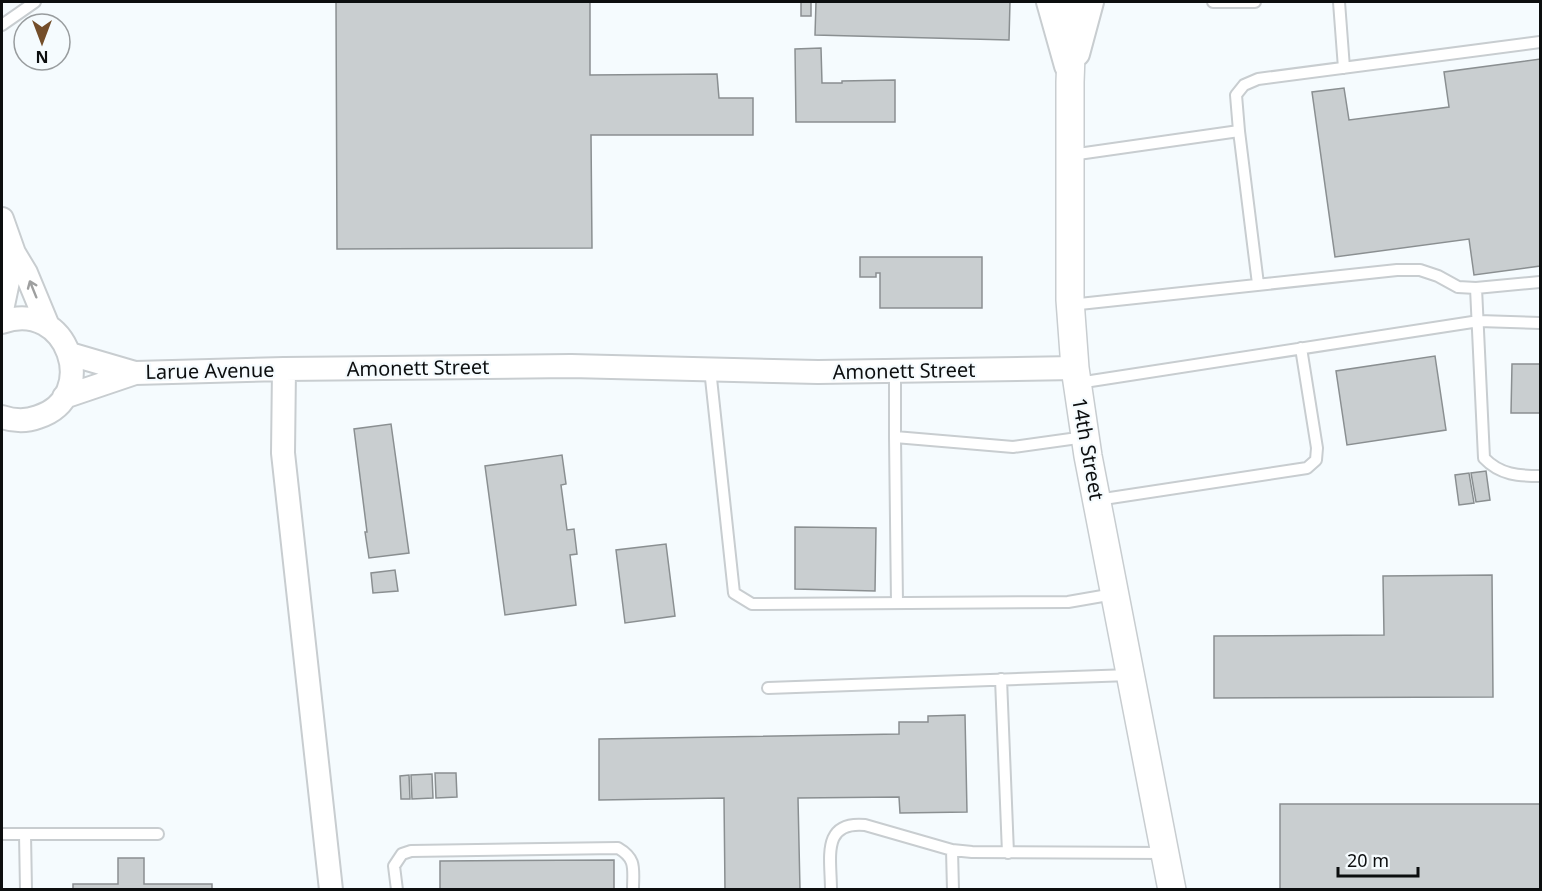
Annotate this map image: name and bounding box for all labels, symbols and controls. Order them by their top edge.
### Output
north arrow [12,12,72,72]
text: N [35,46,49,68]
one-way arrow [27,280,38,299]
street label: Amonett Street [346,353,490,382]
street label: Larue Avenue [145,356,275,385]
street label: Amonett Street [832,356,976,385]
street label: 14th Street [1066,396,1111,502]
scale bar [1338,840,1418,878]
text: 20 m [1347,848,1389,872]

